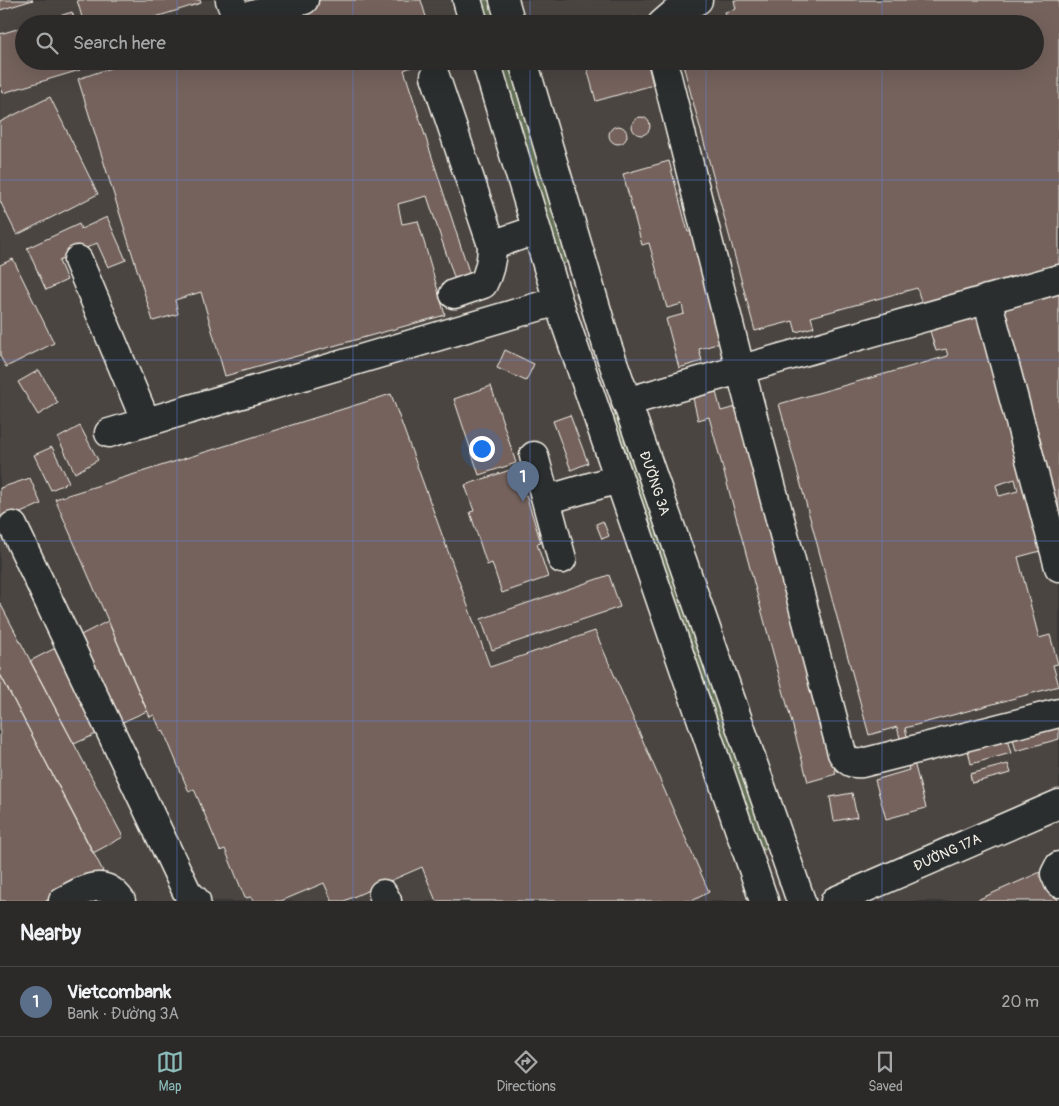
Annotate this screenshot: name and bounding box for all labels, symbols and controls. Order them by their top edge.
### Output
search box [15,15,1044,70]
icon: search [33,29,61,57]
text: Search here [73,31,166,55]
your location [469,436,495,462]
street label: ĐƯỜNG 3A [636,448,674,518]
pin: 1 [507,461,539,502]
street label: ĐƯỜNG 17A [910,829,984,875]
text: Nearby [20,920,81,947]
text: Vietcombank [67,980,171,1004]
text: 1 [33,992,39,1012]
text: 20 m [1001,992,1039,1012]
text: Bank · Đường 3A [67,1004,179,1024]
tab: Map [156,1048,184,1095]
tab: Directions [496,1048,556,1095]
tab: Saved [868,1048,903,1095]

